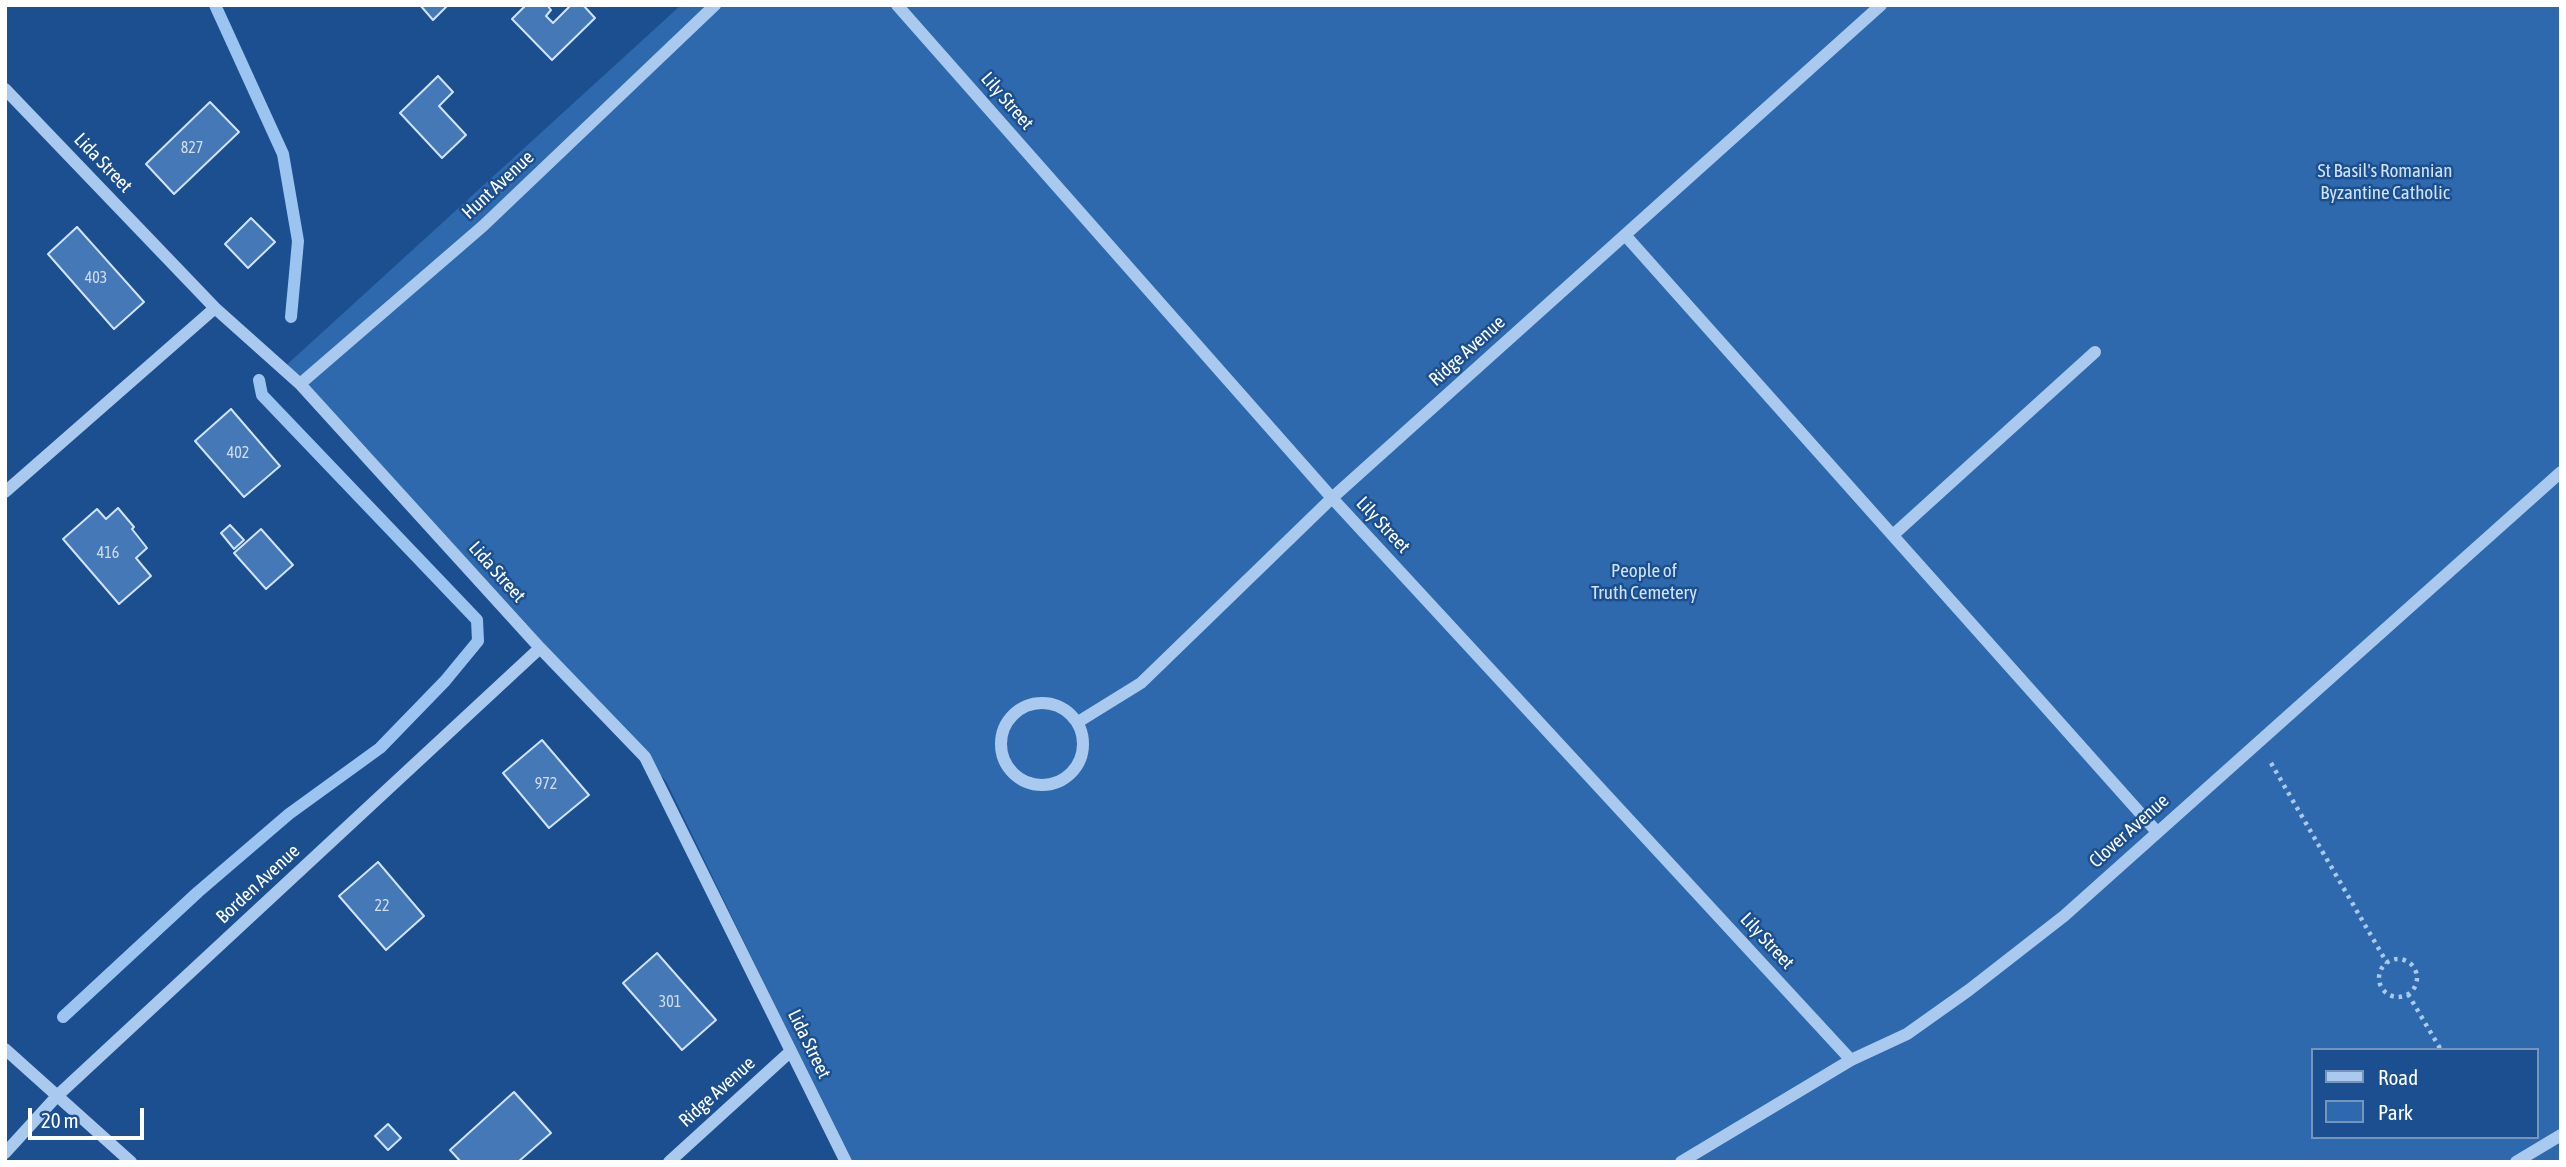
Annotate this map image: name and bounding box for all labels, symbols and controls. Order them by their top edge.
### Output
street label: Lily Street [976,68,1038,134]
street label: Lida Street [69,129,137,197]
house number: 827 [181,138,203,158]
street label: Hunt Avenue [457,146,539,224]
park label: St Basil's Romanian Byzantine Catholic [2317,160,2453,204]
house number: 403 [85,268,107,288]
street label: Ridge Avenue [1424,311,1510,391]
house number: 402 [227,443,249,463]
street label: Lily Street [1351,492,1415,558]
street label: Lida Street [464,537,530,607]
house number: 416 [97,543,119,563]
park label: People of Truth Cemetery [1591,560,1697,604]
house number: 972 [535,774,557,794]
street label: Clover Avenue [2085,789,2173,873]
street label: Borden Avenue [212,840,304,928]
house number: 22 [374,896,390,916]
street label: Lily Street [1735,908,1799,974]
house number: 301 [659,992,681,1012]
street label: Lida Street [783,1006,835,1082]
legend [2310,1048,2538,1139]
street label: Ridge Avenue [674,1052,760,1132]
text: Road [2378,1065,2418,1089]
scale bar [32,1094,147,1138]
text: Park [2378,1100,2413,1124]
text: 20 m [41,1108,79,1132]

